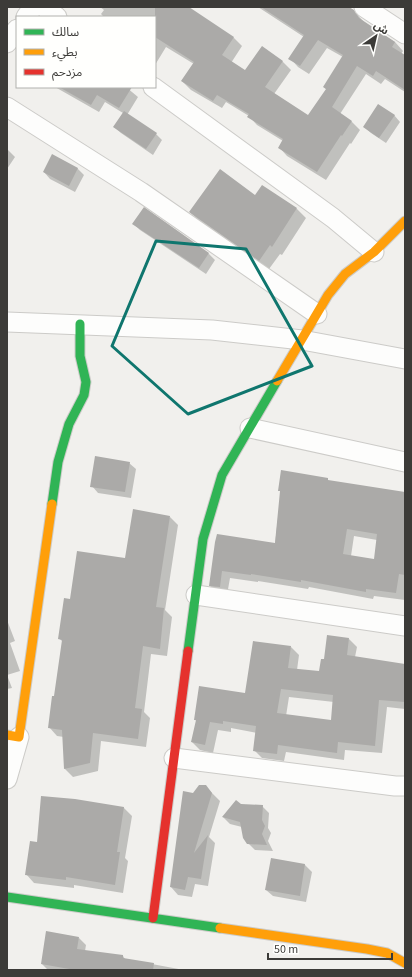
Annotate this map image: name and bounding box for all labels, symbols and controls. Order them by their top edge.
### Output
legend [16,16,156,88]
north arrow [356,16,396,56]
text: ش [371,18,392,39]
text: سالك [52,24,79,41]
text: بطيء [52,44,78,62]
text: مزدحم [52,64,82,81]
scale bar [268,935,392,961]
text: 50 m [274,941,298,958]

